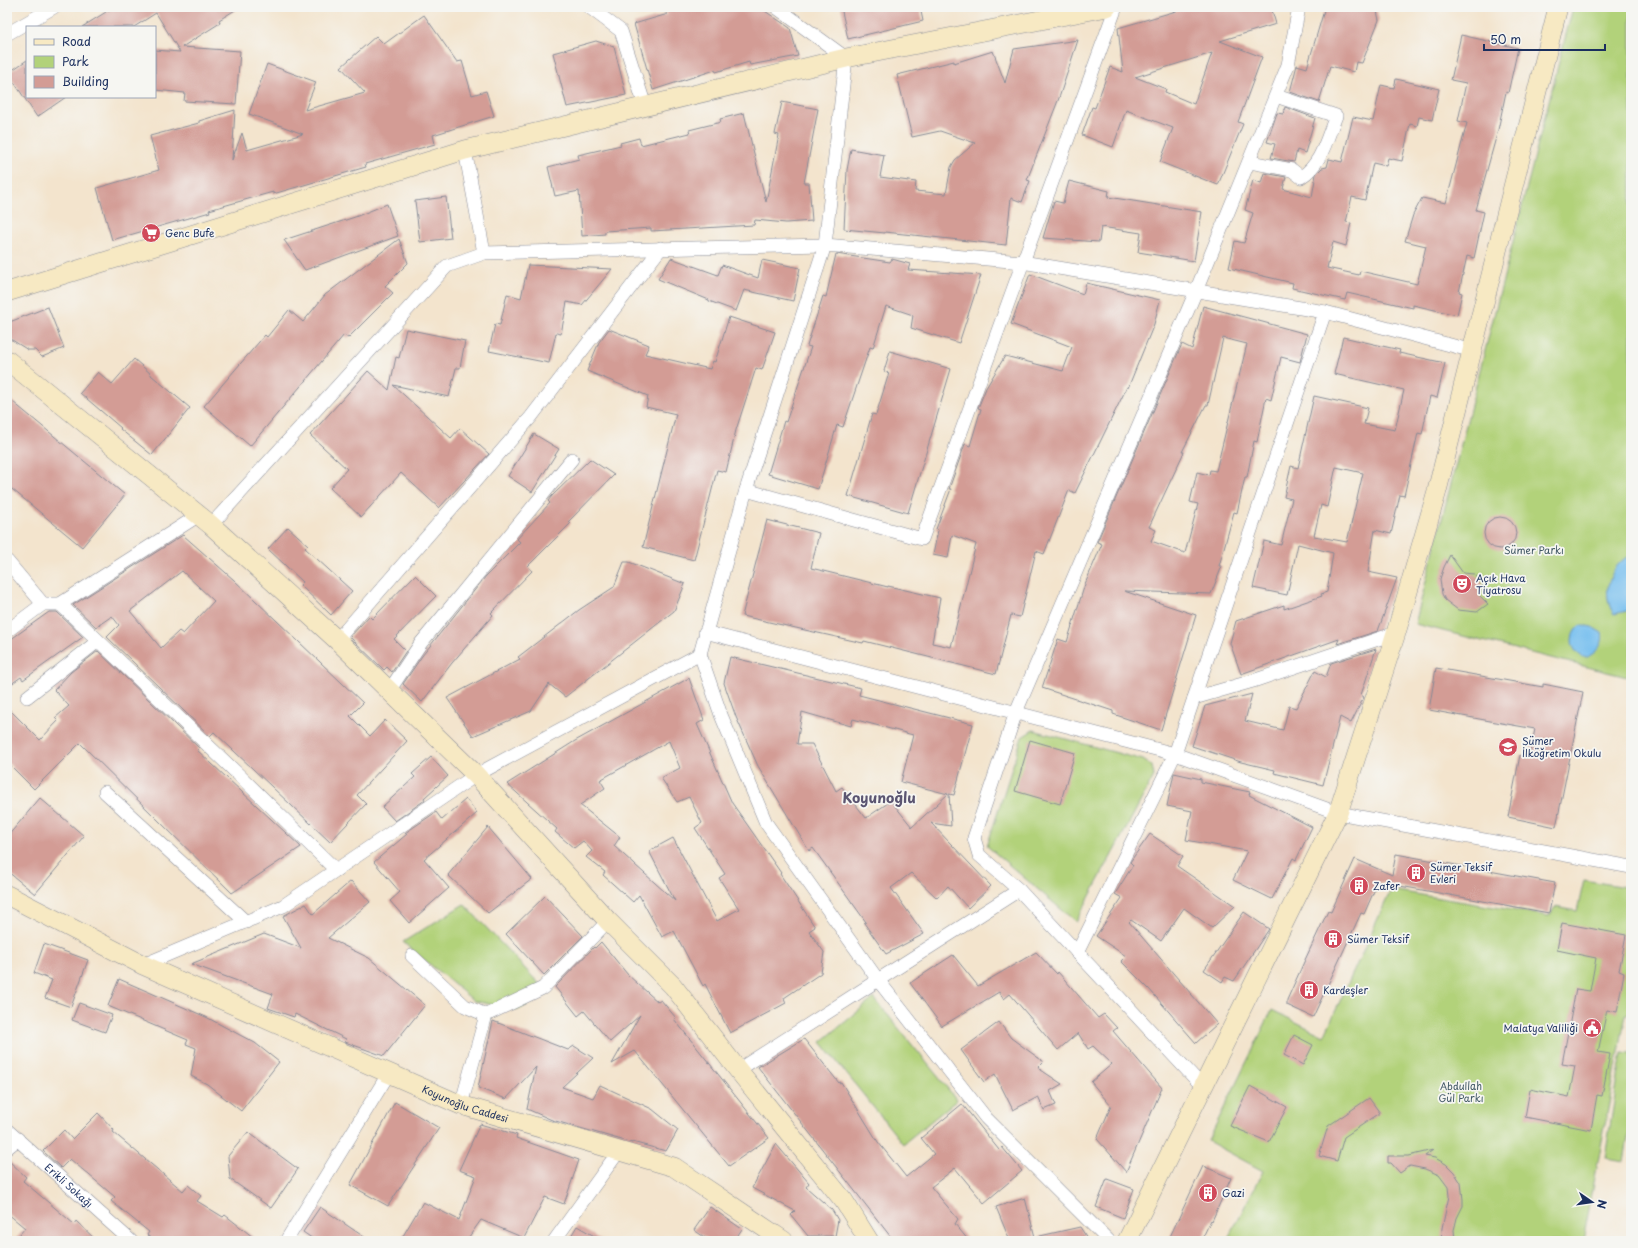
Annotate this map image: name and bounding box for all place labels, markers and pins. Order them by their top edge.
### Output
supermarket icon: Genc Bufe [140,222,162,244]
place label: Genc Bufe [165,225,215,240]
place label: Açık Hava Tiyatrosu [1476,570,1526,597]
theatre icon: Açık Hava Tiyatrosu [1451,573,1473,595]
place label: Sümer İlköğretim Okulu [1522,733,1601,760]
school or university icon: Sümer İlköğretim Okulu [1497,736,1519,758]
place label: Sümer Teksif Evleri [1430,859,1493,886]
building icon: Sümer Teksif Evleri [1405,862,1427,884]
building icon: Zafer [1348,875,1370,897]
place label: Zafer [1373,878,1400,893]
building icon: Sümer Teksif [1322,928,1344,950]
place label: Sümer Teksif [1347,931,1410,946]
building icon: Kardeşler [1298,979,1320,1001]
place label: Kardeşler [1323,982,1369,997]
public building icon: Malatya Valiliği [1581,1017,1603,1039]
place label: Malatya Valiliği [1504,1020,1578,1036]
building icon: Gazi [1197,1182,1219,1204]
place label: Gazi [1222,1185,1245,1200]

